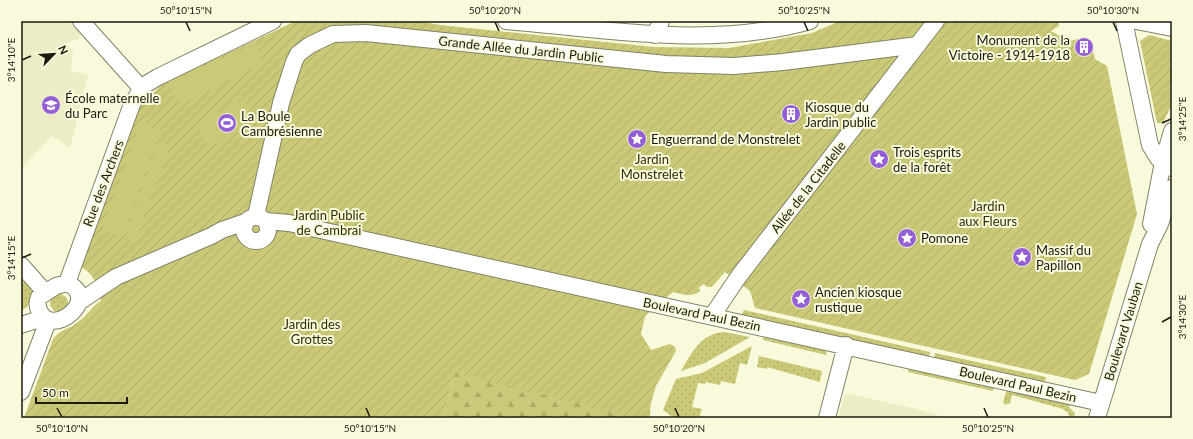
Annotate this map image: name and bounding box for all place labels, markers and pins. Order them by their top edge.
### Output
place label: Monument de la Victoire - 1914-1918 [949,32,1070,63]
building icon: Monument de la Victoire - 1914-1918 [1073,36,1095,58]
place label: École maternelle du Parc [65,90,159,121]
school or university icon: École maternelle du Parc [40,94,62,116]
place label: Kiosque du Jardin public [805,99,876,130]
building icon: Kiosque du Jardin public [780,103,802,125]
place label: La Boule Cambrésienne [241,108,323,139]
sports icon: La Boule Cambrésienne [216,112,238,134]
place icon: Enguerrand de Monstrelet [626,128,648,150]
place label: Enguerrand de Monstrelet [651,131,801,147]
place label: Trois esprits de la forêt [893,144,961,175]
place icon: Trois esprits de la forêt [868,148,890,170]
place icon: Pomone [896,227,918,249]
place label: Pomone [921,230,968,246]
place label: Massif du Papillon [1036,242,1091,273]
place icon: Massif du Papillon [1011,246,1033,268]
place label: Ancien kiosque rustique [815,284,902,315]
place icon: Ancien kiosque rustique [790,288,812,310]

